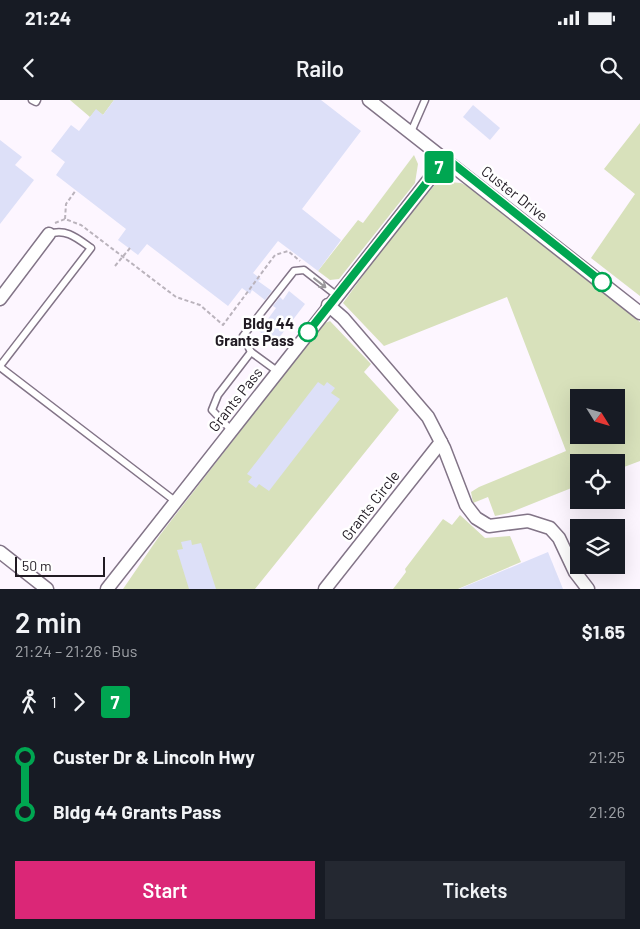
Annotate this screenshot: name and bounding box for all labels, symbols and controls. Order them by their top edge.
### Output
text: 21:24 [25,6,71,29]
icon: back [15,54,43,82]
icon: search [597,54,625,82]
text: Railo [296,55,344,81]
line badge: 7 [423,151,455,183]
text: 7 [435,156,443,178]
street label: Custer Drive [478,161,552,225]
unlabelled marker [592,272,612,292]
one-way arrow [313,277,326,288]
place label: Bldg 44 Grants Pass [215,314,294,349]
marker: Bldg 44 Grants Pass [298,322,318,342]
street label: Grants Pass [204,363,266,435]
north arrow [570,389,625,444]
map controls [570,389,625,574]
button: locate [570,454,625,509]
street label: Grants Circle [337,467,403,543]
button: layers [570,519,625,574]
scale bar [15,554,105,577]
text: 50 m [22,557,51,574]
text: 2 min [15,605,82,639]
text: $1.65 [582,620,625,643]
text: 21:24 – 21:26 · Bus [15,641,137,660]
icon: walk [15,688,43,716]
icon: forward [65,688,93,716]
text: 7 [111,691,120,713]
text: 1 [51,692,57,711]
text: Custer Dr & Lincoln Hwy [53,745,255,768]
text: 21:25 [589,747,625,766]
text: Bldg 44 Grants Pass [53,800,221,823]
text: 21:26 [589,802,625,821]
button: Start [15,861,315,919]
button: Tickets [325,861,625,919]

